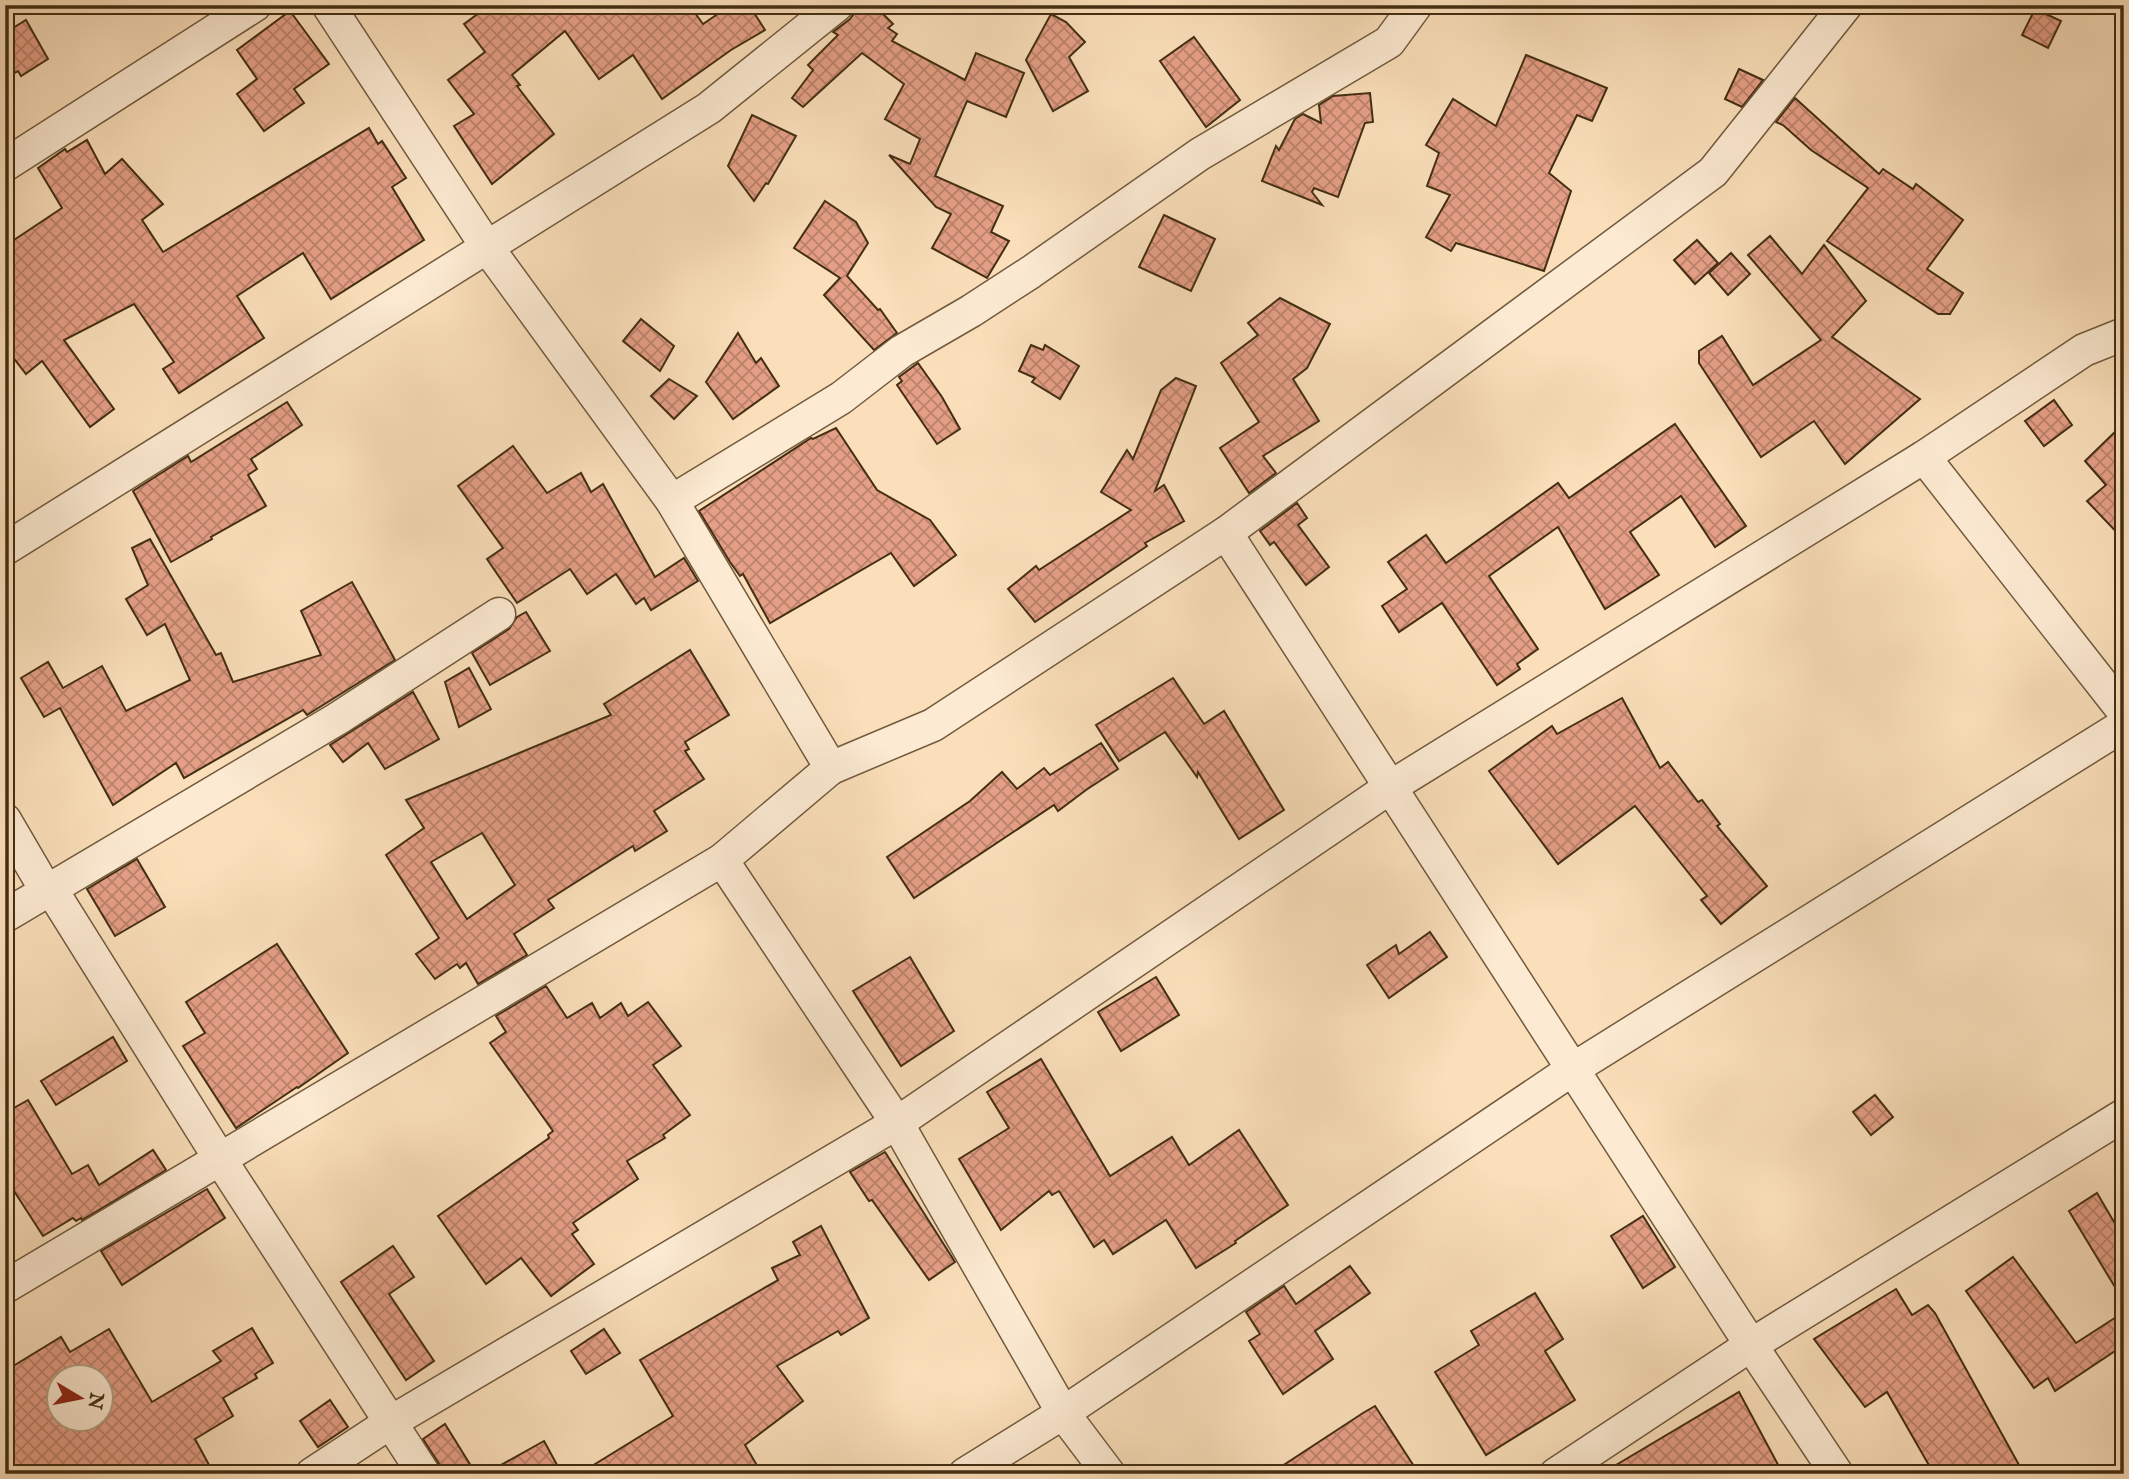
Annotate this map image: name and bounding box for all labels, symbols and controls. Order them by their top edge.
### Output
north arrow [46,1364,116,1434]
text: N [81,1389,108,1411]

